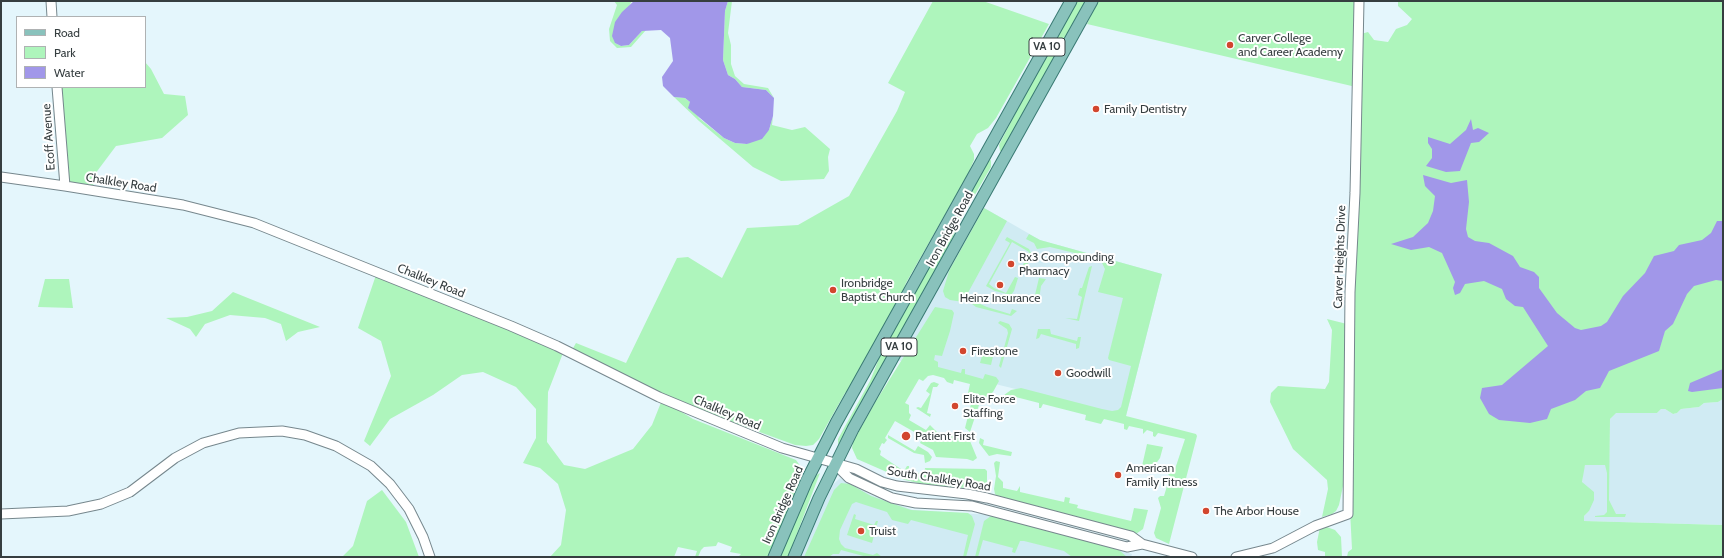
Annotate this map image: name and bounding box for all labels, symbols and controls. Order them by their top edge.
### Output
legend [16,16,146,88]
text: Road [54,25,80,40]
place label: Carver College and Career Academy [1238,31,1343,59]
road number: VA 10 [1029,38,1065,56]
marker: Carver College and Career Academy [1225,40,1235,50]
text: Park [54,45,76,60]
text: Water [54,65,84,80]
place label: Family Dentistry [1104,102,1187,116]
street label: Ecoff Avenue [39,103,59,171]
marker: Family Dentistry [1091,104,1101,114]
street label: Chalkley Road [85,170,157,196]
street label: Iron Bridge Road [923,189,977,269]
street label: Carver Heights Drive [1331,205,1349,309]
place label: Rx3 Compounding Pharmacy [1019,250,1114,278]
marker: Rx3 Compounding Pharmacy [1006,259,1016,269]
street label: Chalkley Road [395,261,467,301]
place label: Ironbridge Baptist Church [841,276,915,304]
marker: Heinz Insurance [995,280,1005,290]
marker: Ironbridge Baptist Church [828,285,838,295]
place label: Heinz Insurance [960,291,1040,305]
road number: VA 10 [881,338,917,356]
place label: Firestone [971,344,1018,358]
marker: Firestone [958,346,968,356]
place label: Goodwill [1066,366,1111,380]
marker: Goodwill [1053,368,1063,378]
street label: Chalkley Road [691,392,763,434]
place label: Elite Force Staffing [963,392,1015,420]
marker: Elite Force Staffing [950,401,960,411]
place label: Patient First [915,429,975,443]
marker: Patient First [900,430,912,442]
place label: American Family Fitness [1126,461,1197,489]
street label: Iron Bridge Road [759,464,807,546]
street label: South Chalkley Road [886,464,992,494]
marker: American Family Fitness [1113,470,1123,480]
place label: The Arbor House [1214,504,1299,518]
marker: The Arbor House [1201,506,1211,516]
place label: Truist [869,524,896,538]
marker: Truist [856,526,866,536]

